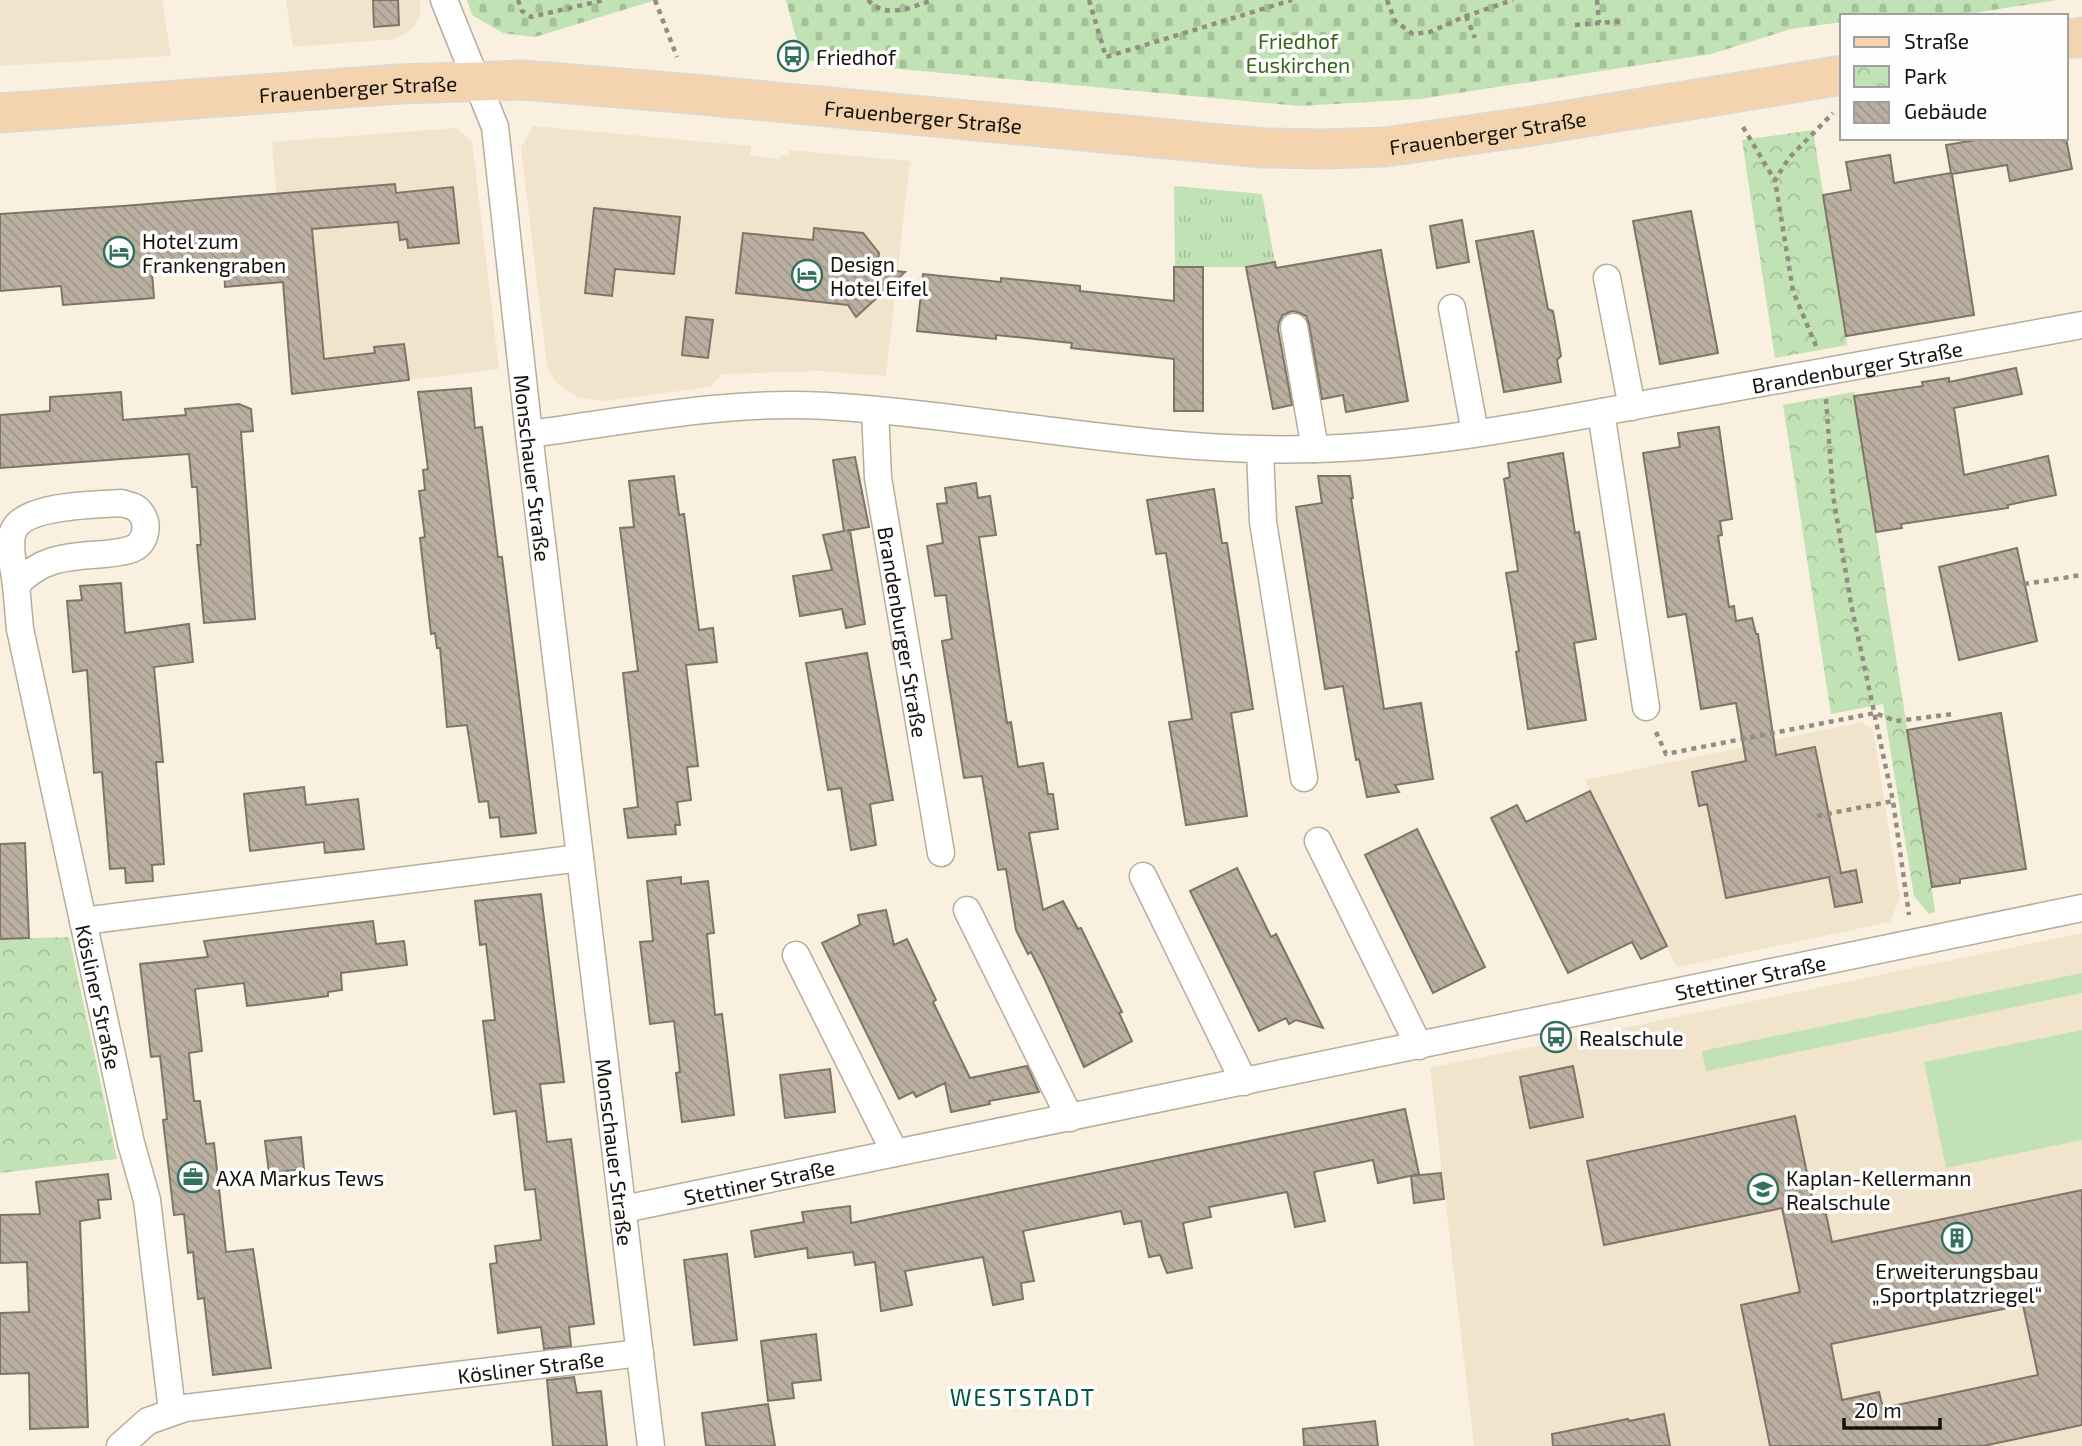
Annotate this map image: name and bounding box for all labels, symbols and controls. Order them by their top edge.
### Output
legend [1840,14,2068,140]
park label: Friedhof Euskirchen [1246,28,1350,77]
text: Straße [1904,28,1969,53]
bus stop icon: Friedhof [776,39,810,73]
place label: Friedhof [816,44,897,69]
text: Park [1904,63,1947,88]
street label: Frauenberger Straße [258,70,458,107]
street label: Frauenberger Straße [823,94,1023,138]
text: Gebäude [1904,98,1987,123]
street label: Frauenberger Straße [1388,105,1588,159]
place label: Hotel zum Frankengraben [142,228,286,277]
hotel icon: Hotel zum Frankengraben [102,235,136,269]
place label: Design Hotel Eifel [830,251,929,300]
hotel icon: Design Hotel Eifel [790,258,824,292]
street label: Brandenburger Straße [1750,335,1964,397]
street label: Monschauer Straße [510,373,557,563]
street label: Brandenburger Straße [874,524,934,739]
street label: Kösliner Straße [72,922,127,1071]
street label: Stettiner Straße [1673,949,1828,1004]
bus stop icon: Realschule [1539,1020,1573,1054]
place label: Realschule [1579,1025,1684,1050]
street label: Monschauer Straße [592,1057,639,1247]
street label: Stettiner Straße [681,1153,837,1209]
office icon: AXA Markus Tews [176,1160,210,1194]
place label: AXA Markus Tews [216,1165,384,1190]
place label: Kaplan-Kellermann Realschule [1786,1165,1971,1214]
school or university icon: Kaplan-Kellermann Realschule [1746,1172,1780,1206]
building icon: Erweiterungsbau „Sportplatzriegel“ [1940,1221,1974,1255]
place label: Erweiterungsbau „Sportplatzriegel“ [1872,1258,2042,1307]
street label: Kösliner Straße [456,1345,605,1387]
district label: WESTSTADT [950,1383,1096,1411]
scale bar [1844,1386,1940,1430]
text: 20 m [1854,1397,1902,1422]

